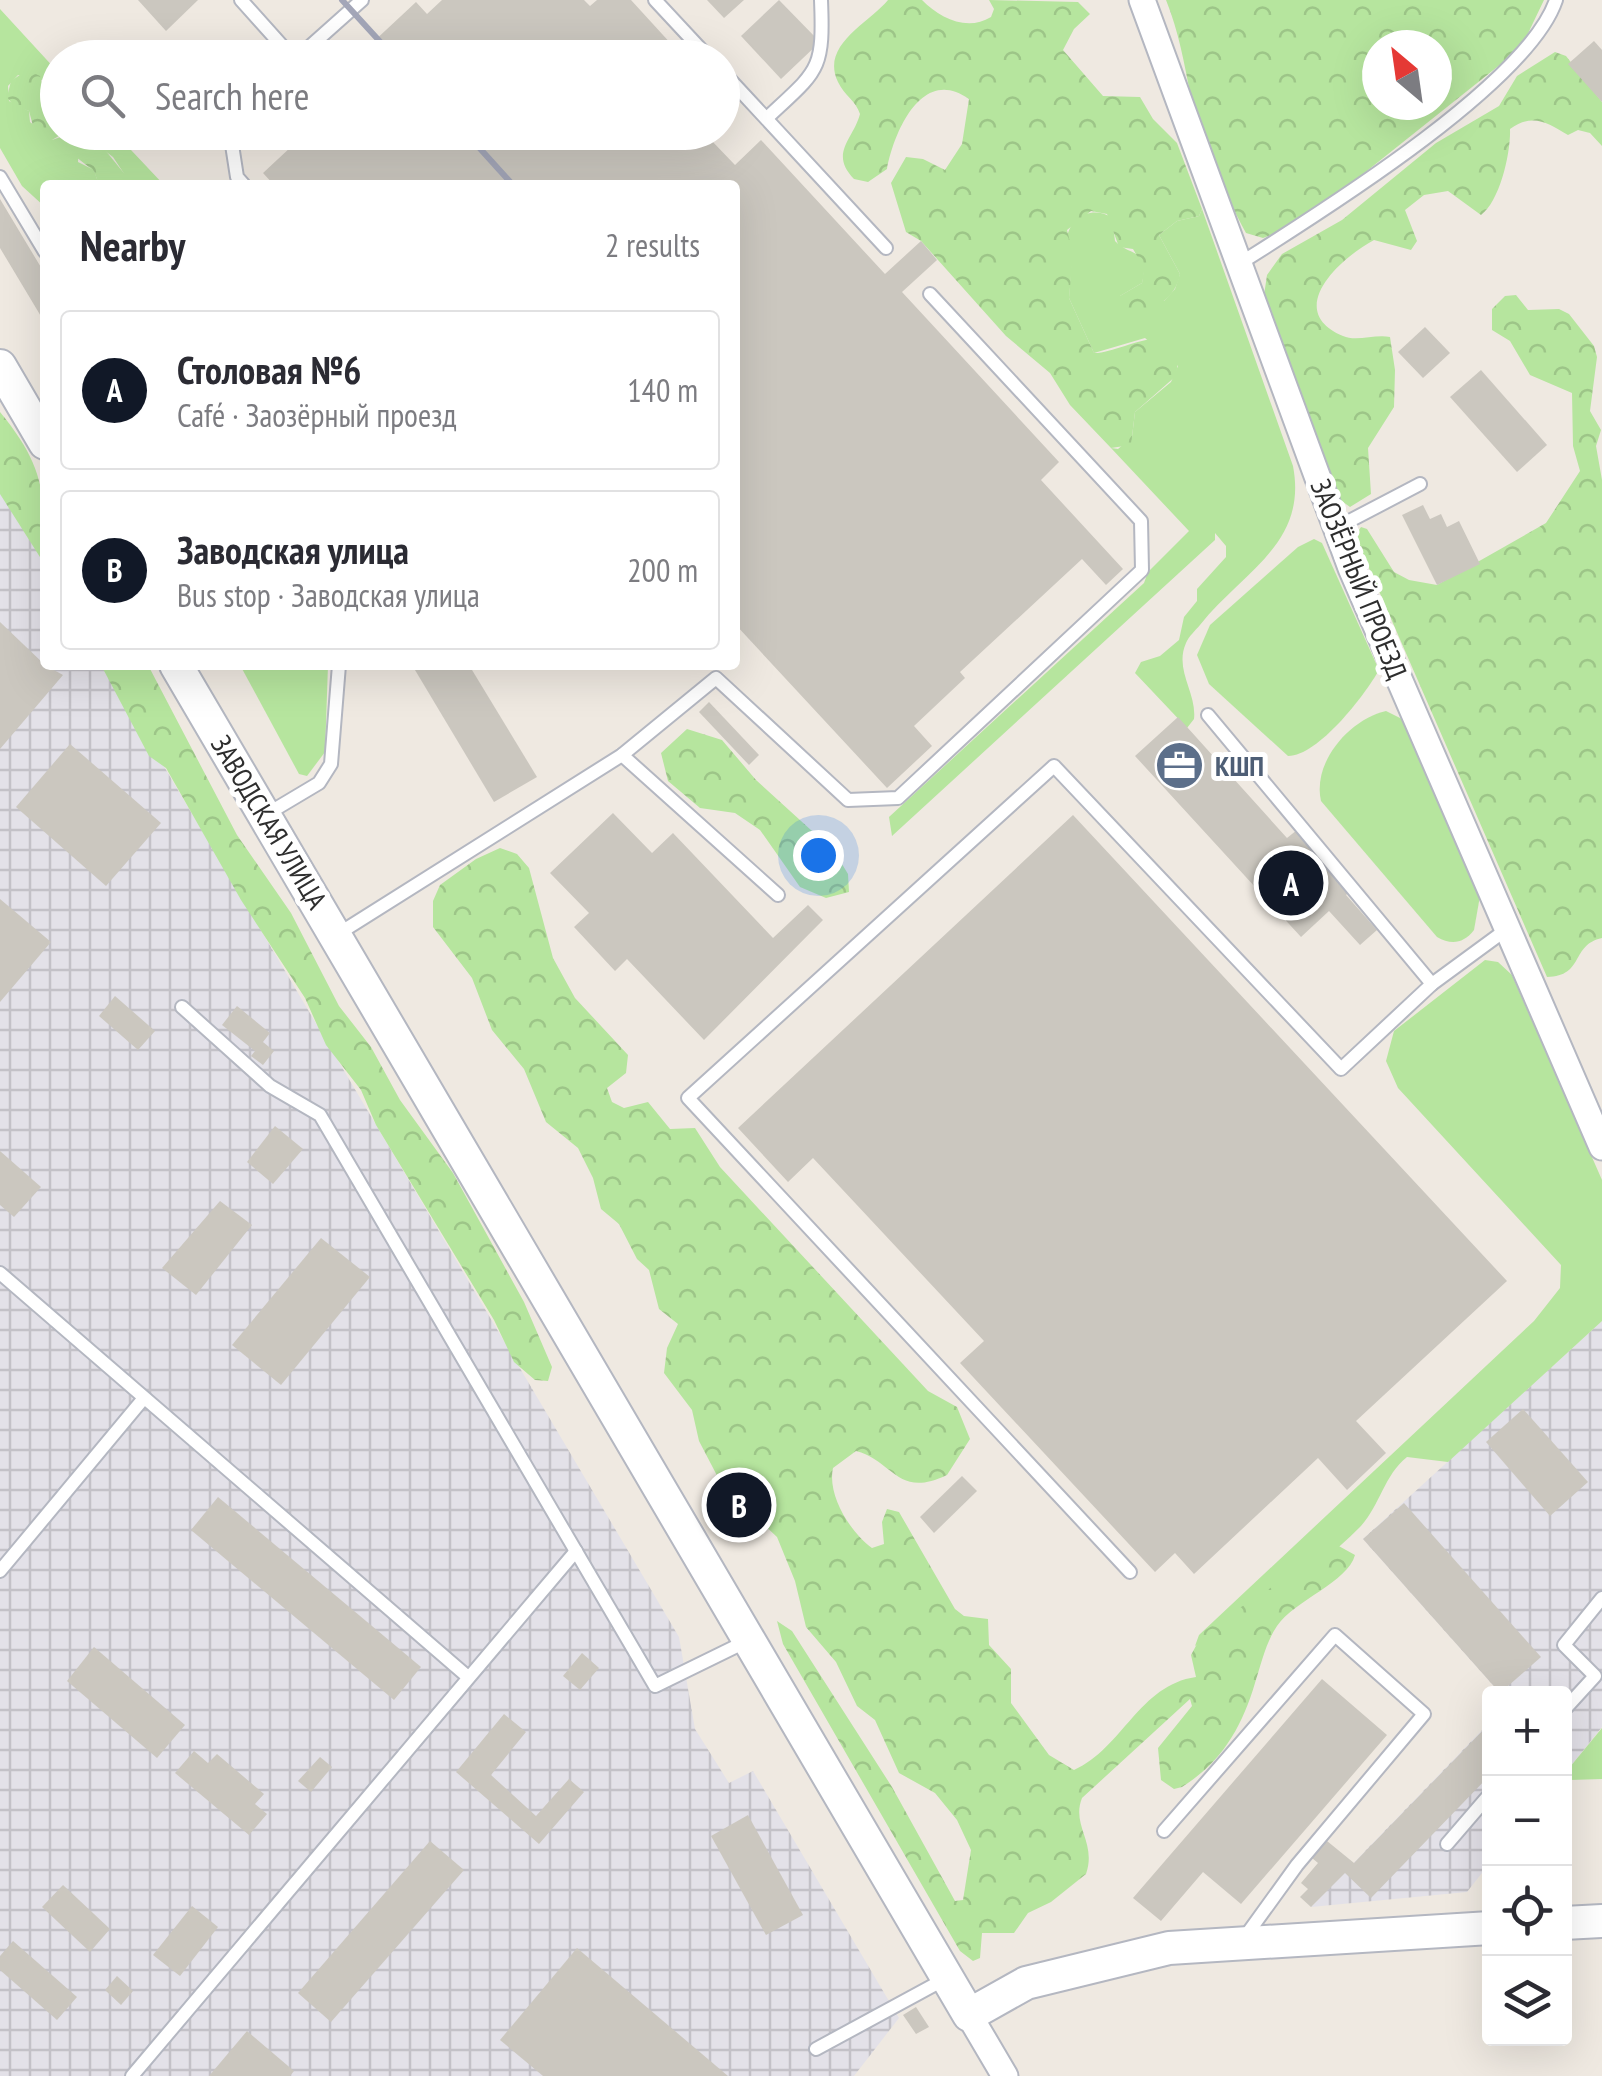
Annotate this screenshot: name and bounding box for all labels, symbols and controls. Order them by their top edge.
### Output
north arrow [1362,30,1452,120]
search box [40,40,740,150]
icon: search [75,68,130,123]
text: Search here [155,71,309,120]
text: Nearby [80,218,185,273]
text: 2 results [605,224,700,266]
text: Столовая №6 [177,345,361,394]
text: A [106,369,123,411]
text: 140 m [627,369,698,411]
text: Café · Заозёрный проезд [177,394,456,436]
street label: ЗАОЗЁРНЫЙ ПРОЕЗД [1303,473,1416,684]
text: Заводская улица [177,525,409,574]
text: B [107,549,122,591]
text: 200 m [627,549,698,591]
text: Bus stop · Заводская улица [177,574,480,616]
street label: ЗАВОДСКАЯ УЛИЦА [203,728,336,916]
office icon: КШП [1154,740,1206,792]
place label: КШП [1215,747,1264,784]
your location [793,830,844,881]
pin: A [1258,846,1324,920]
pin: B [706,1468,772,1542]
map controls [1482,1686,1572,2046]
button: + [1482,1686,1572,1776]
button: − [1482,1776,1572,1866]
button: locate [1482,1866,1572,1956]
button: layers [1482,1956,1572,2046]

